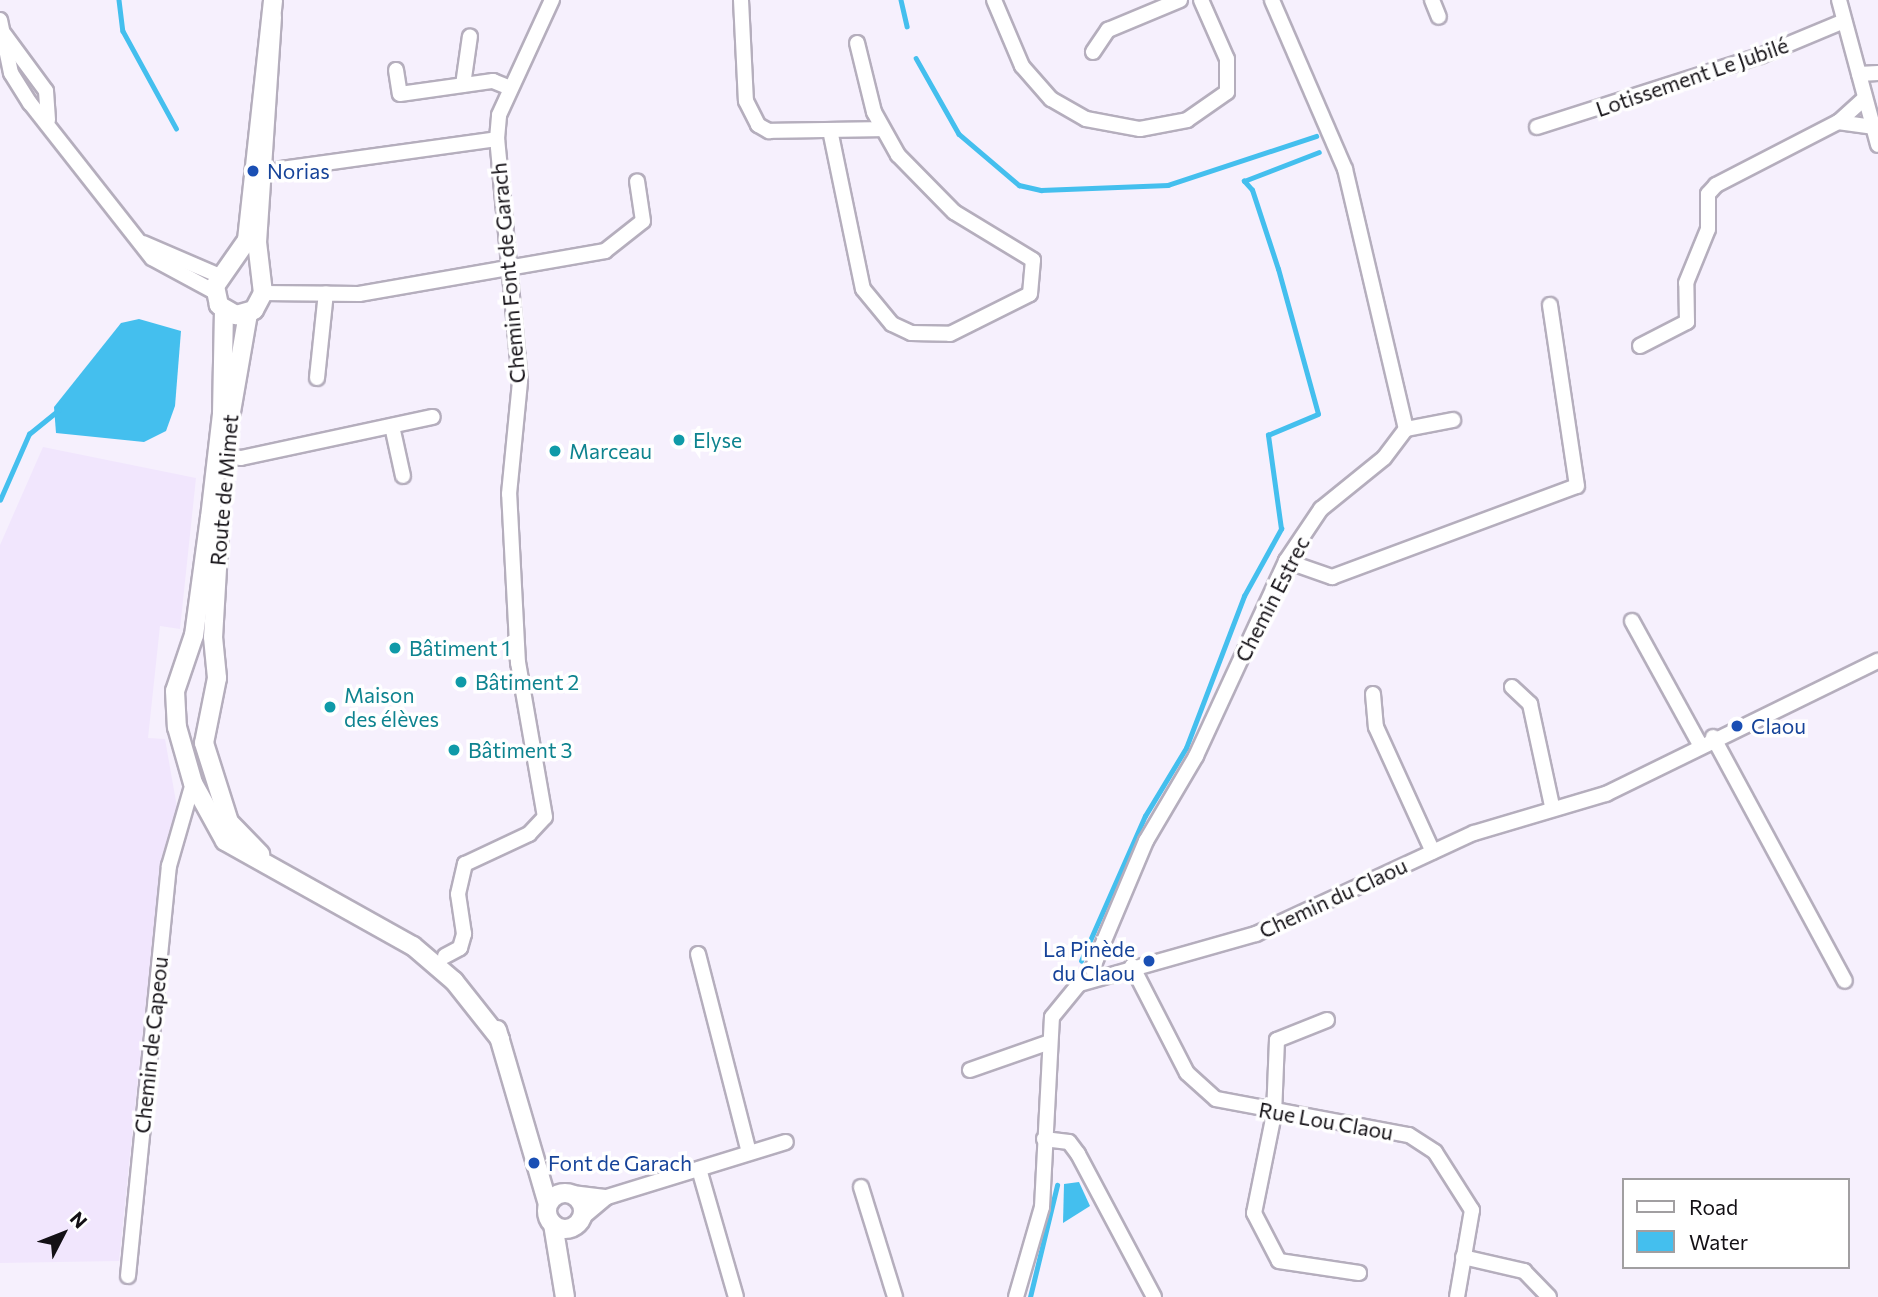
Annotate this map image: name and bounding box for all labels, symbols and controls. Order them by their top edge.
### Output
street label: Lotissement Le Jubilé [1592,32,1792,122]
place label: Norias [267,158,330,184]
street label: Chemin Font de Garach [486,162,530,384]
marker: Norias [245,163,261,179]
street label: Route de Mimet [205,413,243,567]
place label: Elyse [693,427,742,453]
marker: Elyse [671,432,687,448]
place label: Marceau [569,438,652,464]
marker: Marceau [547,443,563,459]
street label: Chemin Estrec [1230,532,1314,666]
place label: Bâtiment 1 [409,635,510,661]
marker: Bâtiment 1 [387,640,403,656]
place label: Bâtiment 2 [475,669,579,695]
marker: Bâtiment 2 [453,674,469,690]
place label: Maison des élèves [344,682,439,732]
marker: Maison des élèves [322,699,338,715]
place label: Claou [1751,713,1806,739]
marker: Claou [1729,718,1745,734]
place label: Bâtiment 3 [468,737,572,763]
marker: Bâtiment 3 [446,742,462,758]
street label: Chemin du Claou [1255,853,1411,943]
place label: La Pinède du Claou [1043,936,1135,986]
marker: La Pinède du Claou [1141,953,1157,969]
street label: Chemin de Capeou [129,955,173,1135]
street label: Rue Lou Claou [1257,1097,1395,1145]
place label: Font de Garach [548,1150,692,1176]
marker: Font de Garach [526,1155,542,1171]
legend [1622,1178,1850,1269]
text: Road [1689,1194,1738,1219]
north arrow [28,1199,98,1269]
text: N [66,1207,92,1233]
text: Water [1689,1229,1748,1254]

